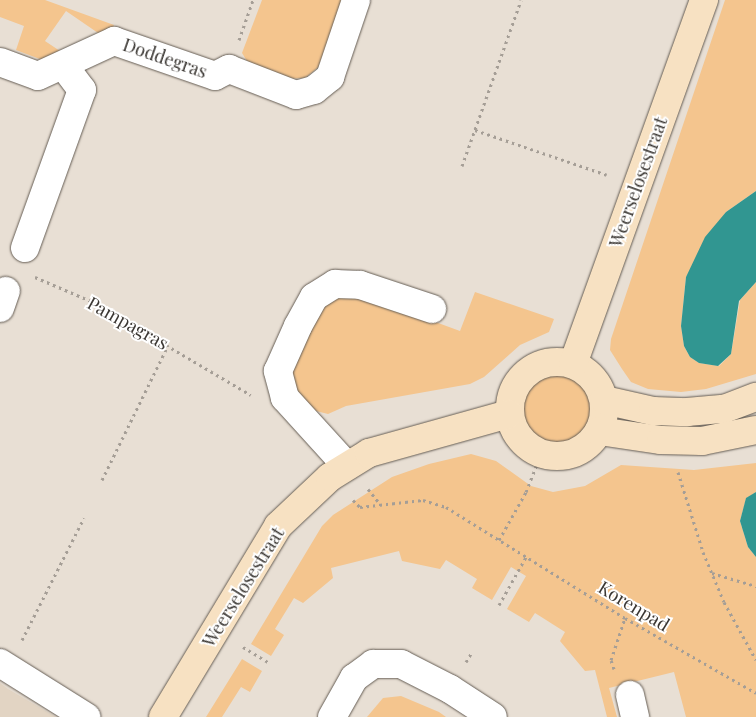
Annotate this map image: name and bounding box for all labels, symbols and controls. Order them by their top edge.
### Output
street label: Doddegras [120,34,210,82]
street label: Weerselosestraat [604,114,672,250]
street label: Pampagras [84,292,172,354]
street label: Weerselosestraat [198,523,288,651]
street label: Korenpad [595,576,673,636]

